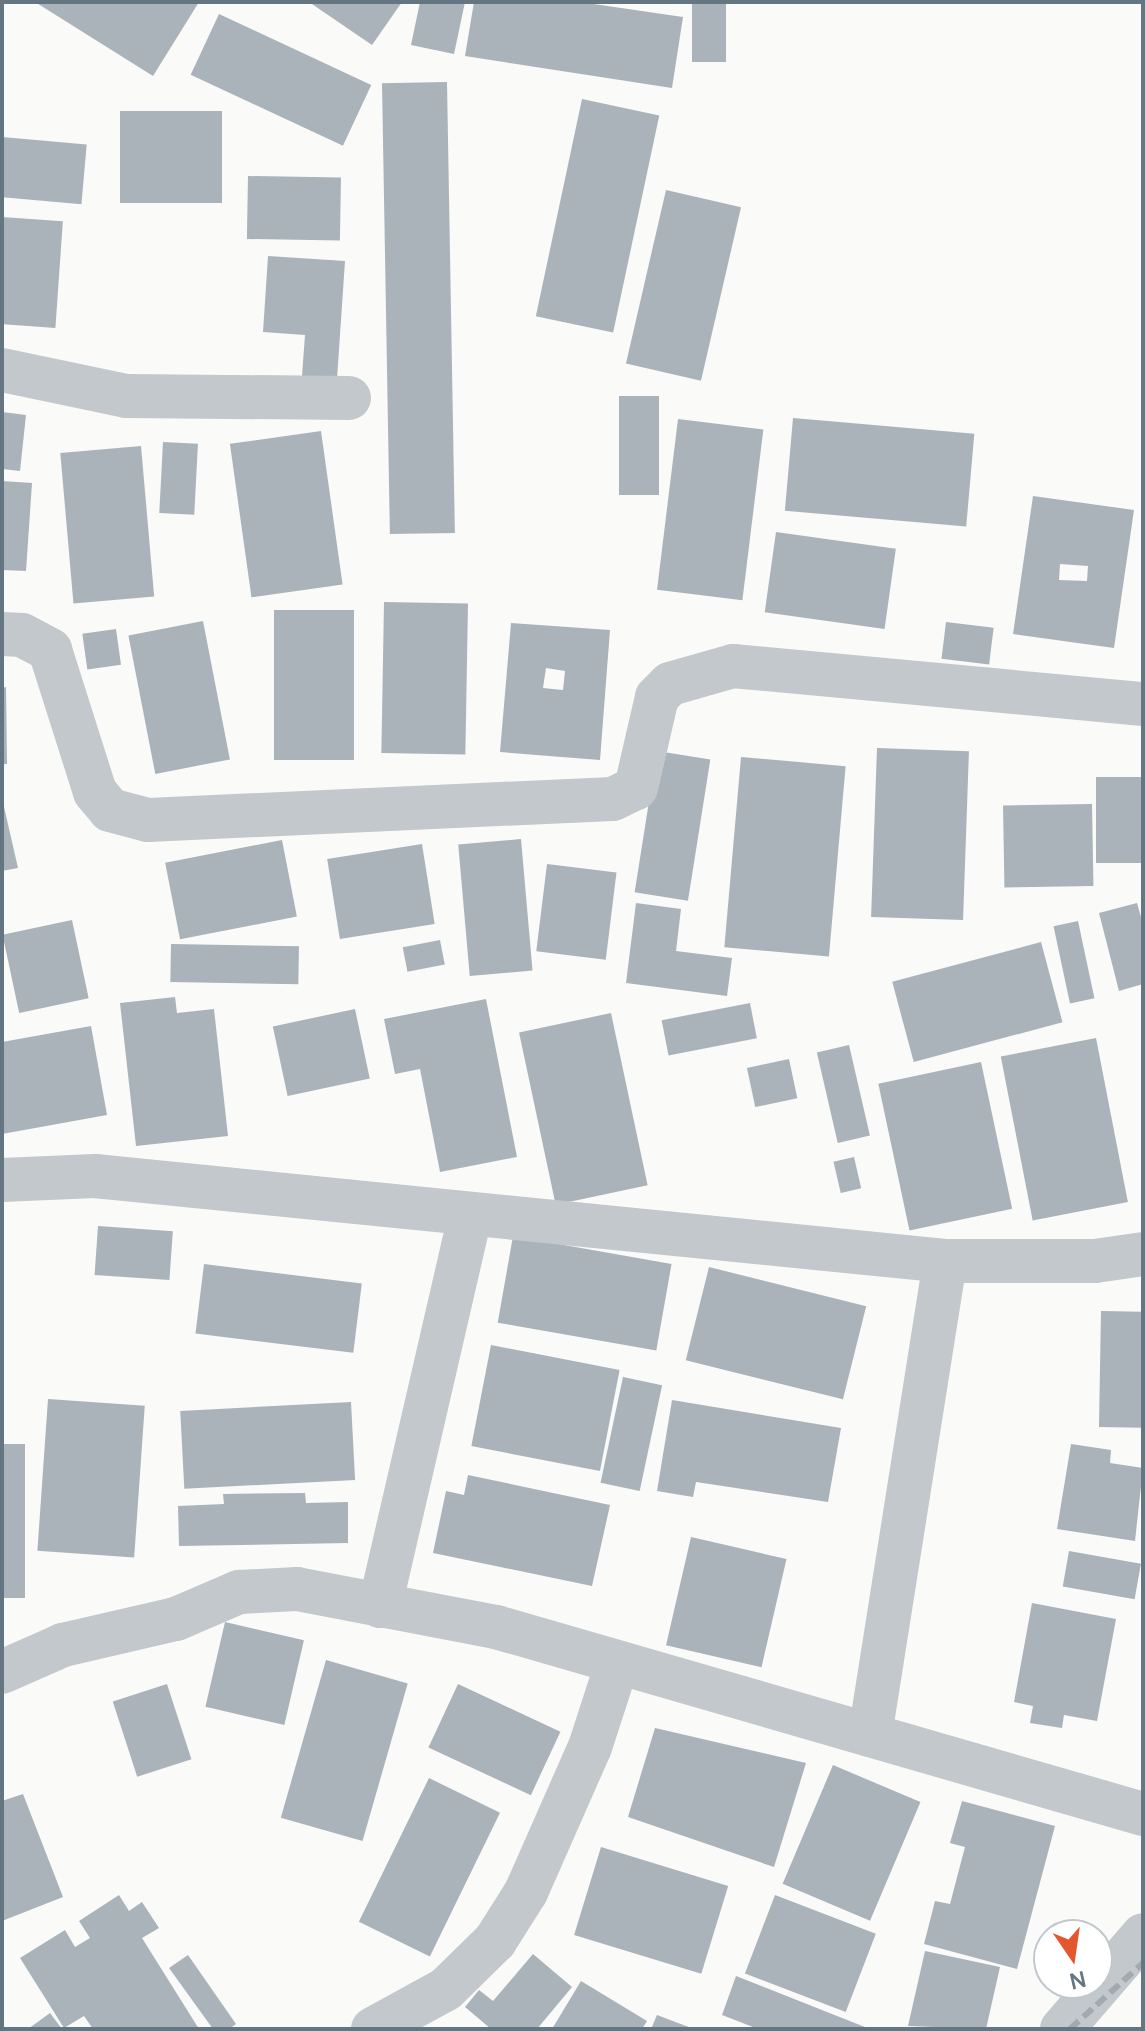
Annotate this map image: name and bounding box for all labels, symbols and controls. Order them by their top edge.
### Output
north arrow [1033,1919,1113,1999]
text: N [1067,1964,1089,1997]

